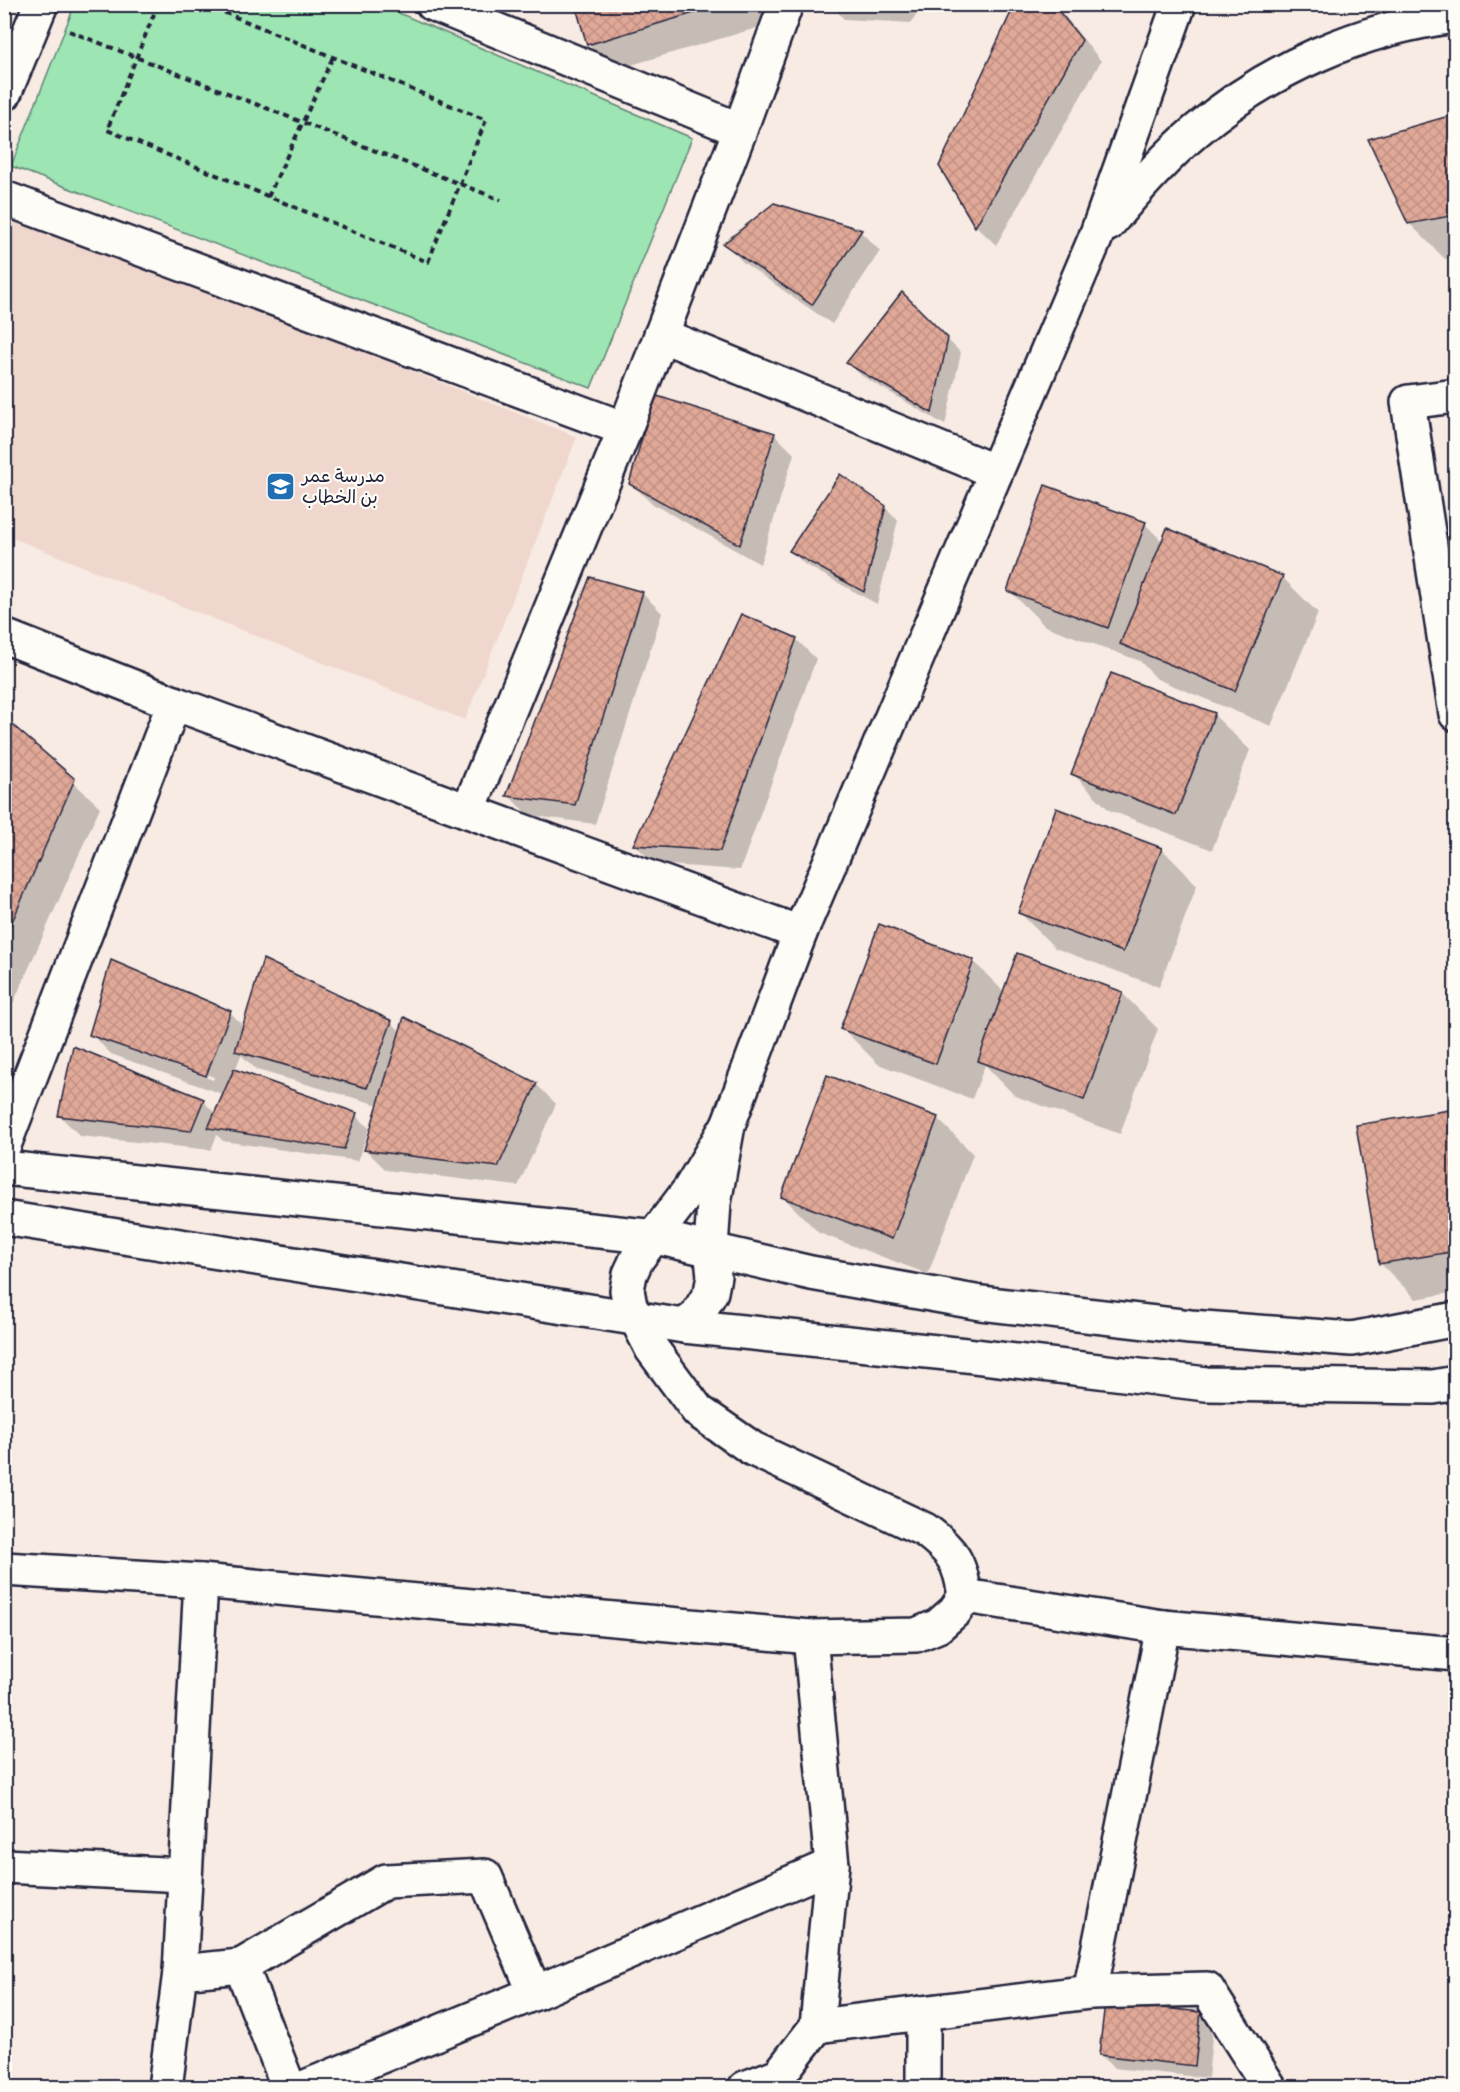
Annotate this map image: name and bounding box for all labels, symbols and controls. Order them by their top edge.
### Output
place label: مدرسة عمر بن الخطاب [300,464,385,508]
school or university icon: مدرسة عمر بن الخطاب [265,470,297,502]

